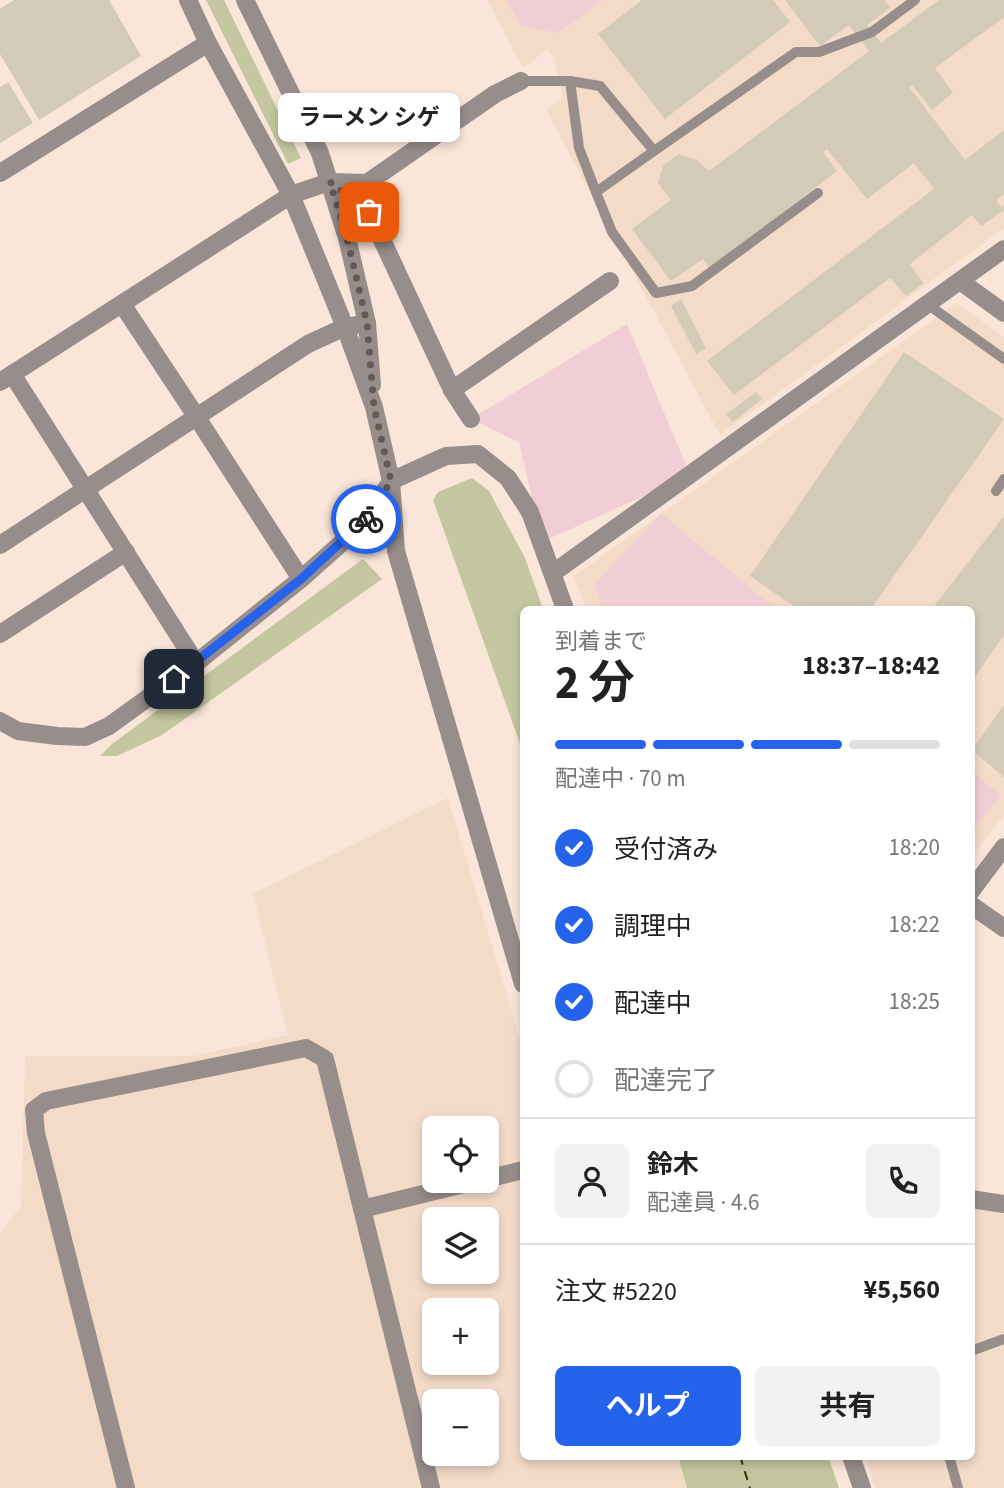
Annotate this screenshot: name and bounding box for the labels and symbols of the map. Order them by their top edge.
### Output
callout: ラーメン シゲ [278,93,460,142]
pin [339,182,399,242]
courier [331,484,401,554]
pin [144,649,204,709]

